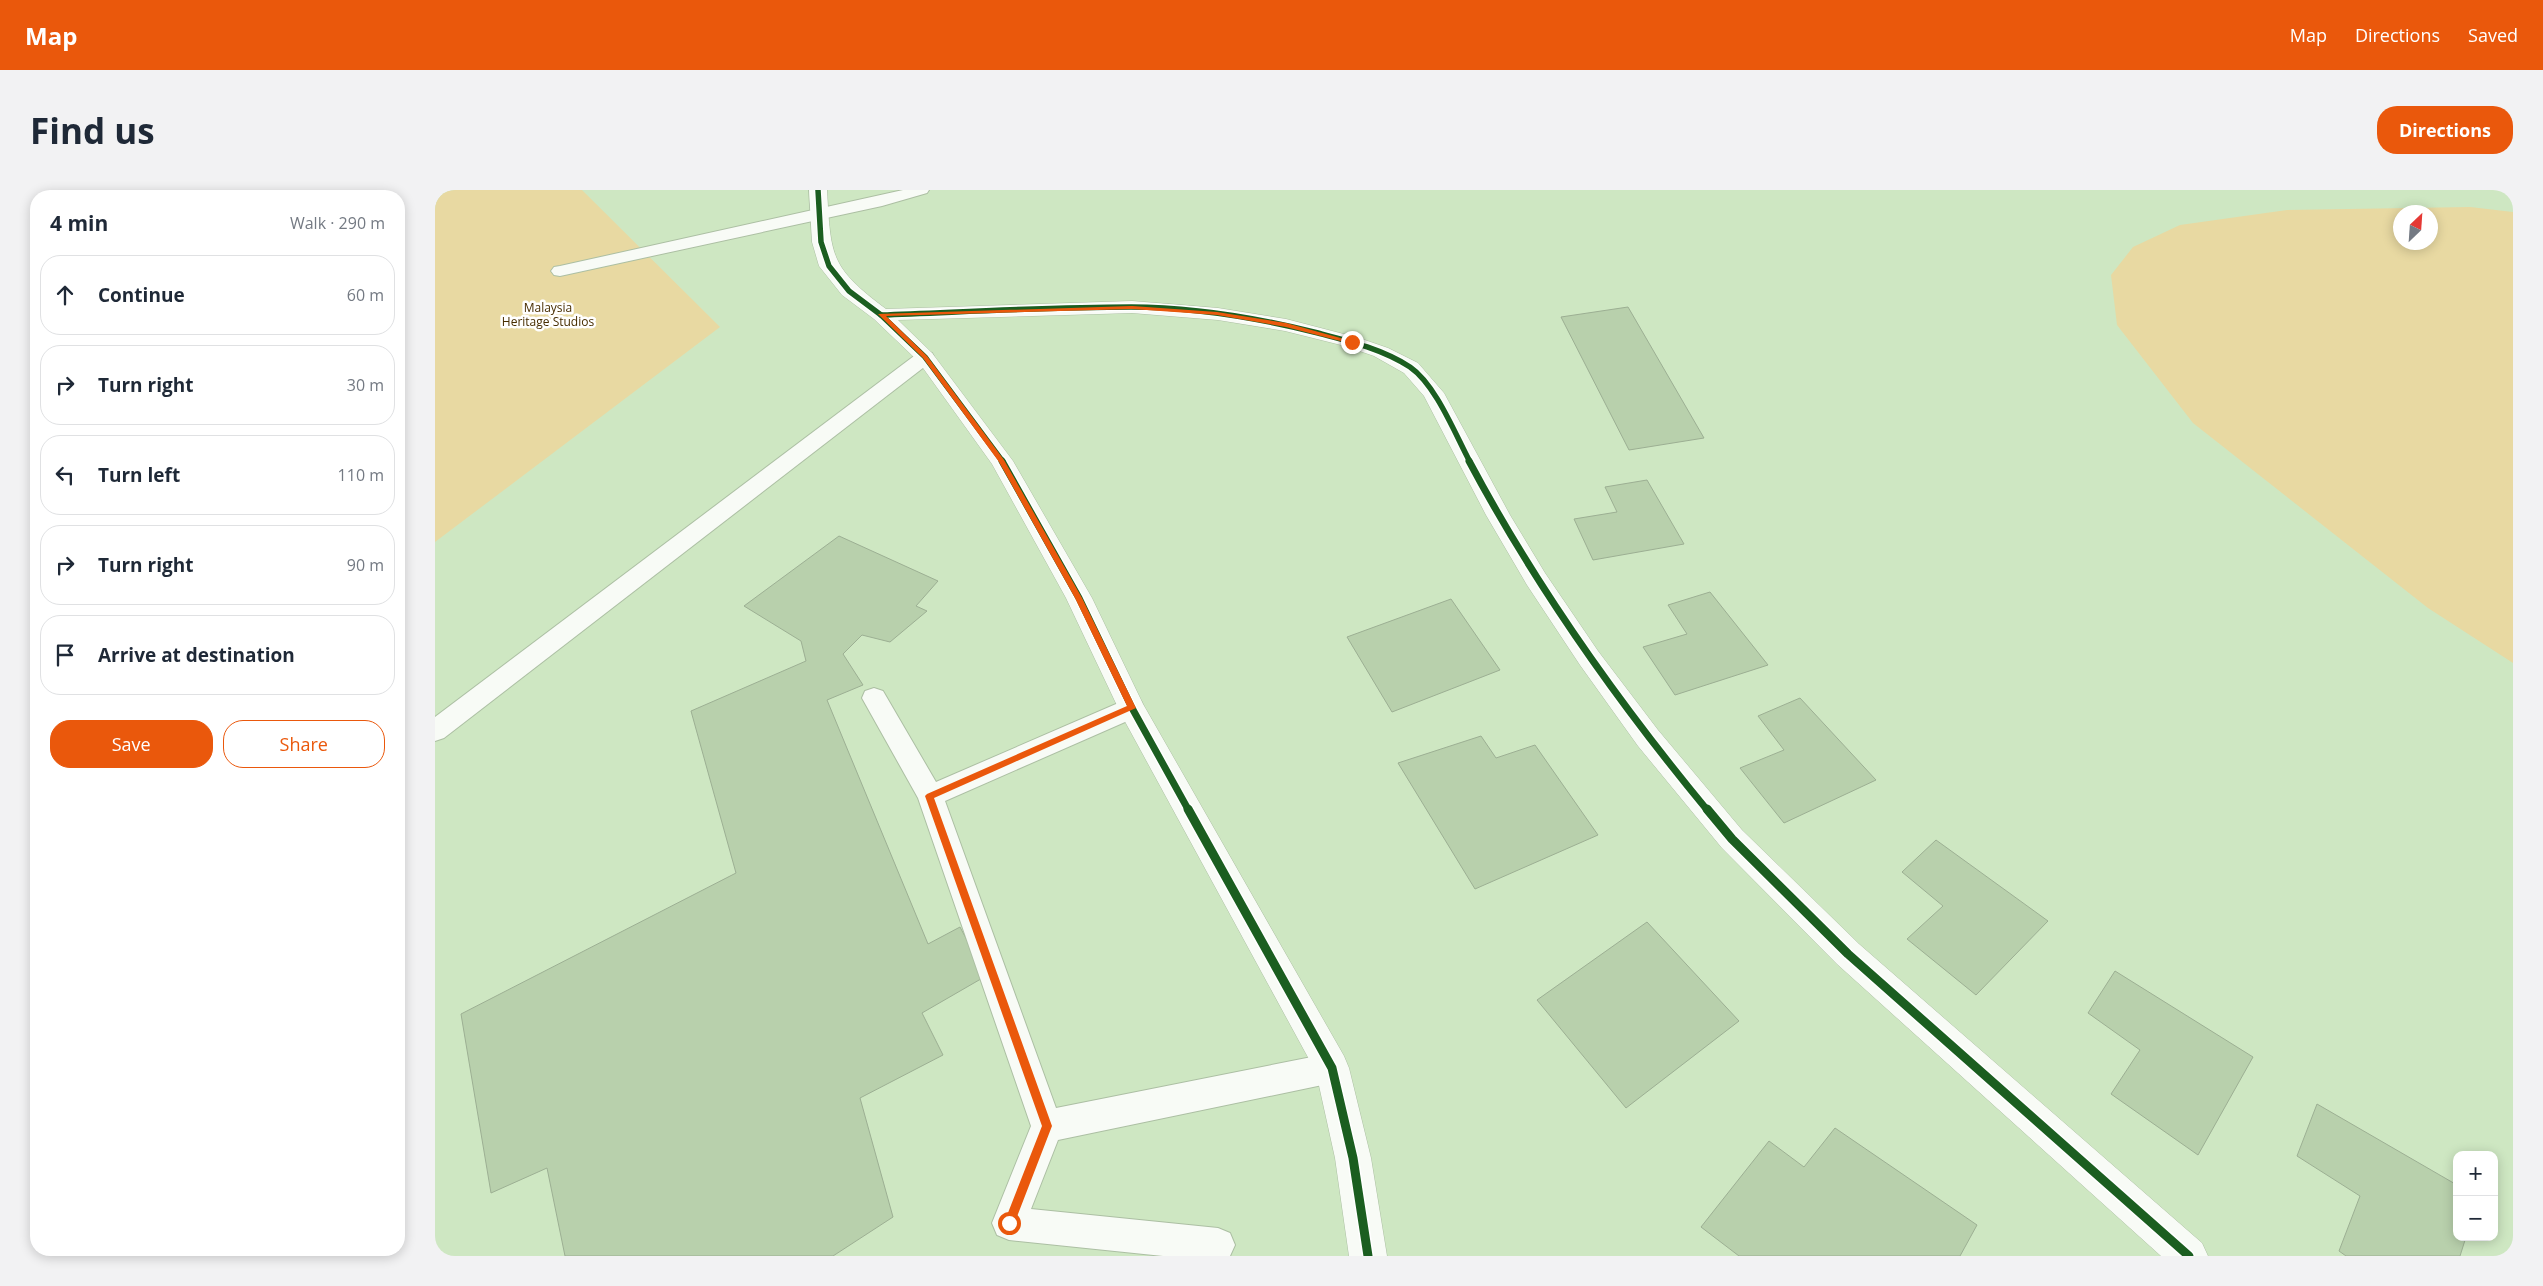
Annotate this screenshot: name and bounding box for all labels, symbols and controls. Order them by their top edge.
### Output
text: Map [25,19,77,52]
text: Map [2290,23,2327,47]
text: Directions [2355,23,2440,47]
text: Saved [2468,23,2518,47]
button: Directions [2377,106,2513,154]
text: Find us [30,107,155,154]
north arrow [2393,205,2438,250]
text: 4 min [50,209,108,237]
text: Walk · 290 m [290,212,385,234]
icon: ahead [51,281,79,309]
text: Continue [98,282,185,308]
text: 60 m [347,284,384,306]
park label: Malaysia Heritage Studios [502,299,594,330]
route end [1341,331,1364,354]
icon: right [51,371,79,399]
text: Turn right [98,372,193,398]
text: 30 m [347,374,384,396]
icon: left [51,461,79,489]
text: Turn left [98,462,180,488]
text: 110 m [338,464,384,486]
icon: right [51,551,79,579]
text: Turn right [98,552,193,578]
text: 90 m [347,554,384,576]
icon: arrive [51,641,79,669]
text: Arrive at destination [98,642,295,668]
button: Save [50,720,213,768]
button: Share [223,720,385,768]
map controls [2453,1151,2498,1241]
button: + [2453,1151,2498,1196]
button: − [2453,1196,2498,1241]
route start [998,1212,1021,1235]

